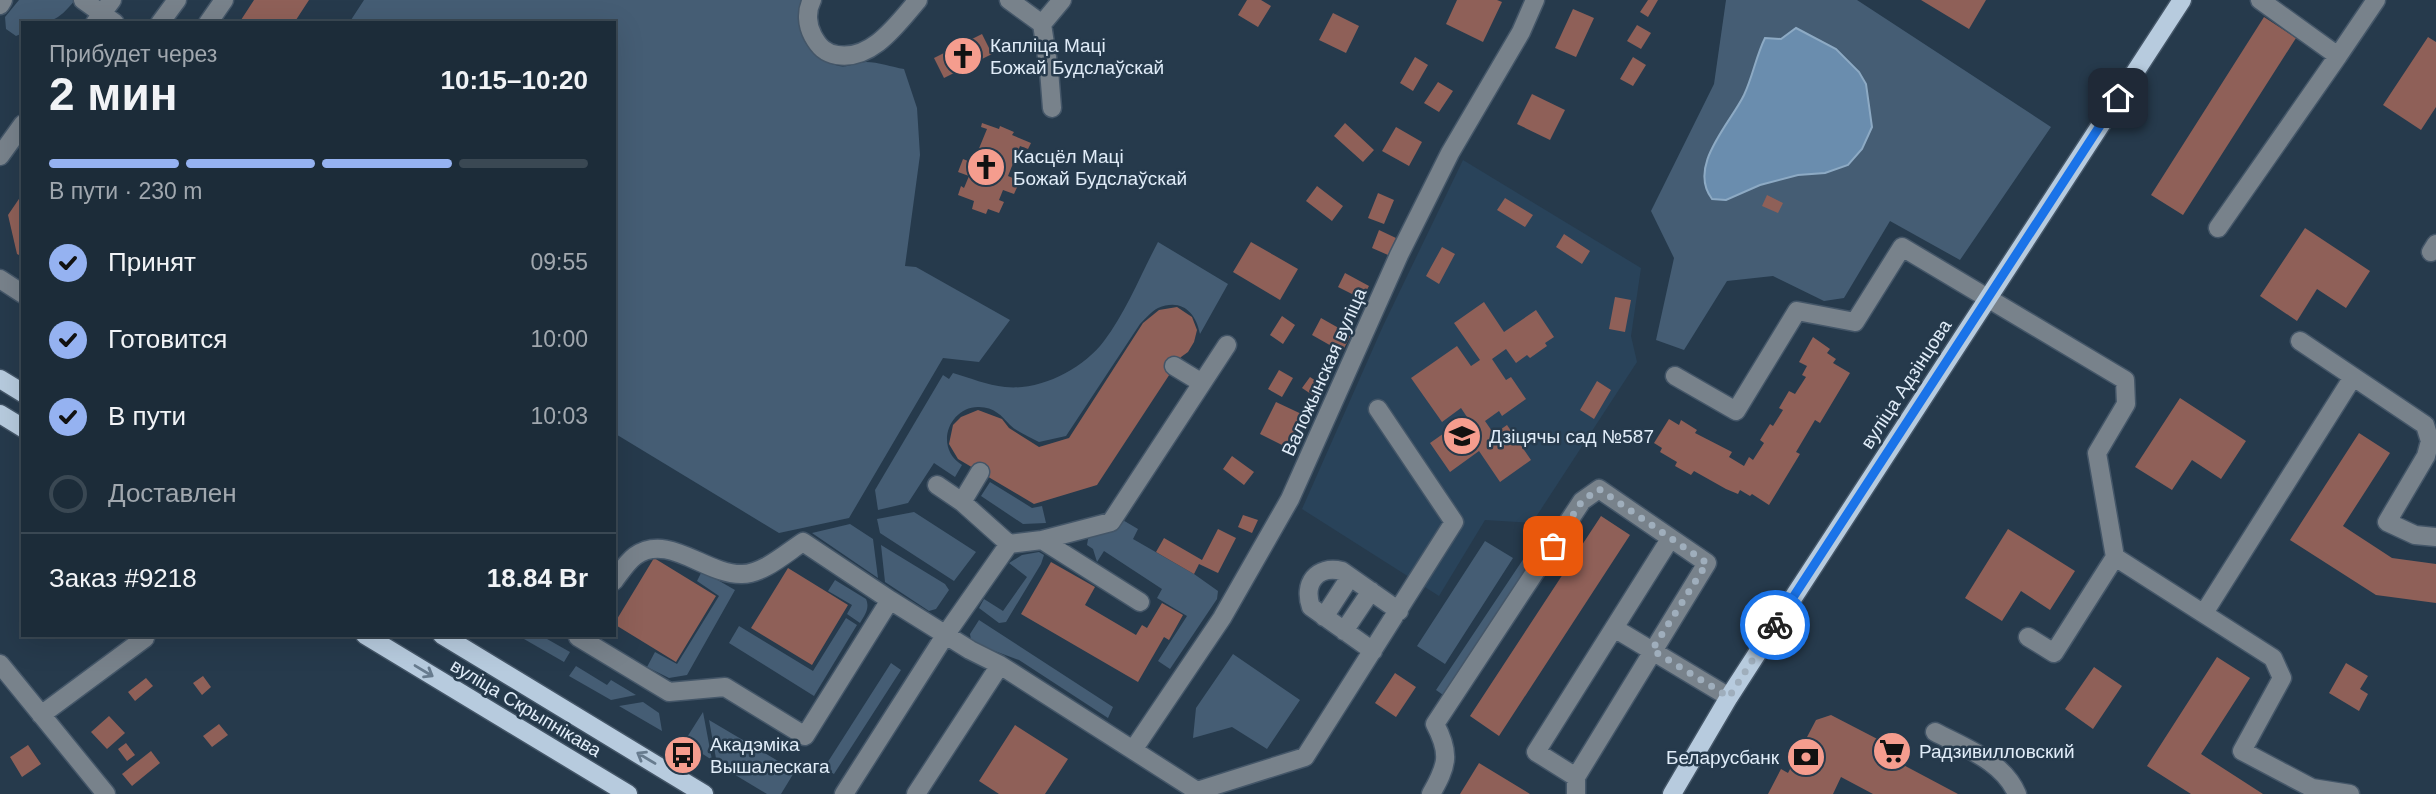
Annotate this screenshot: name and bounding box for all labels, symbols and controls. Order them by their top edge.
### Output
church icon: Капліца Маці Божай Будслаўскай [942,35,984,77]
place label: Капліца Маці Божай Будслаўскай [990,35,1164,78]
text: Прибудет через [49,41,217,67]
text: 10:15–10:20 [441,65,588,95]
text: 2 мин [49,68,177,120]
pin [2088,68,2148,128]
icon: home [2099,79,2137,117]
church icon: Касцёл Маці Божай Будслаўскай [965,146,1007,188]
place label: Касцёл Маці Божай Будслаўскай [1013,146,1187,189]
text: В пути · 230 m [49,178,202,204]
icon: check [49,244,87,282]
text: Принят [108,247,196,277]
text: 09:55 [530,249,588,275]
street label: Валожынская вуліца [1277,284,1371,459]
street label: вуліца Адзінцова [1856,315,1956,452]
icon: check [49,321,87,359]
text: Готовится [108,324,227,354]
text: 10:00 [530,326,588,352]
icon: check [49,398,87,436]
text: В пути [108,401,186,431]
text: 10:03 [530,403,588,429]
school or university icon: Дзіцячы сад №587 [1441,415,1483,457]
place label: Дзіцячы сад №587 [1489,426,1654,447]
text: Доставлен [108,478,237,508]
pin [1523,516,1583,576]
icon: bag [1534,527,1572,565]
text: Заказ #9218 [49,563,197,593]
text: 18.84 Br [487,563,588,593]
courier [1740,590,1810,660]
icon: bike [1756,606,1794,644]
street label: вуліца Скрыпнікава [447,655,605,761]
one-way arrow [413,664,433,678]
supermarket icon: Радзивилловский [1871,730,1913,772]
bus stop icon: Акадэміка Вышалескага [662,734,704,776]
place label: Акадэміка Вышалескага [710,734,830,777]
bank icon: Беларусбанк [1785,736,1827,778]
place label: Радзивилловский [1919,741,2075,762]
place label: Беларусбанк [1666,747,1780,768]
one-way arrow [636,751,656,765]

